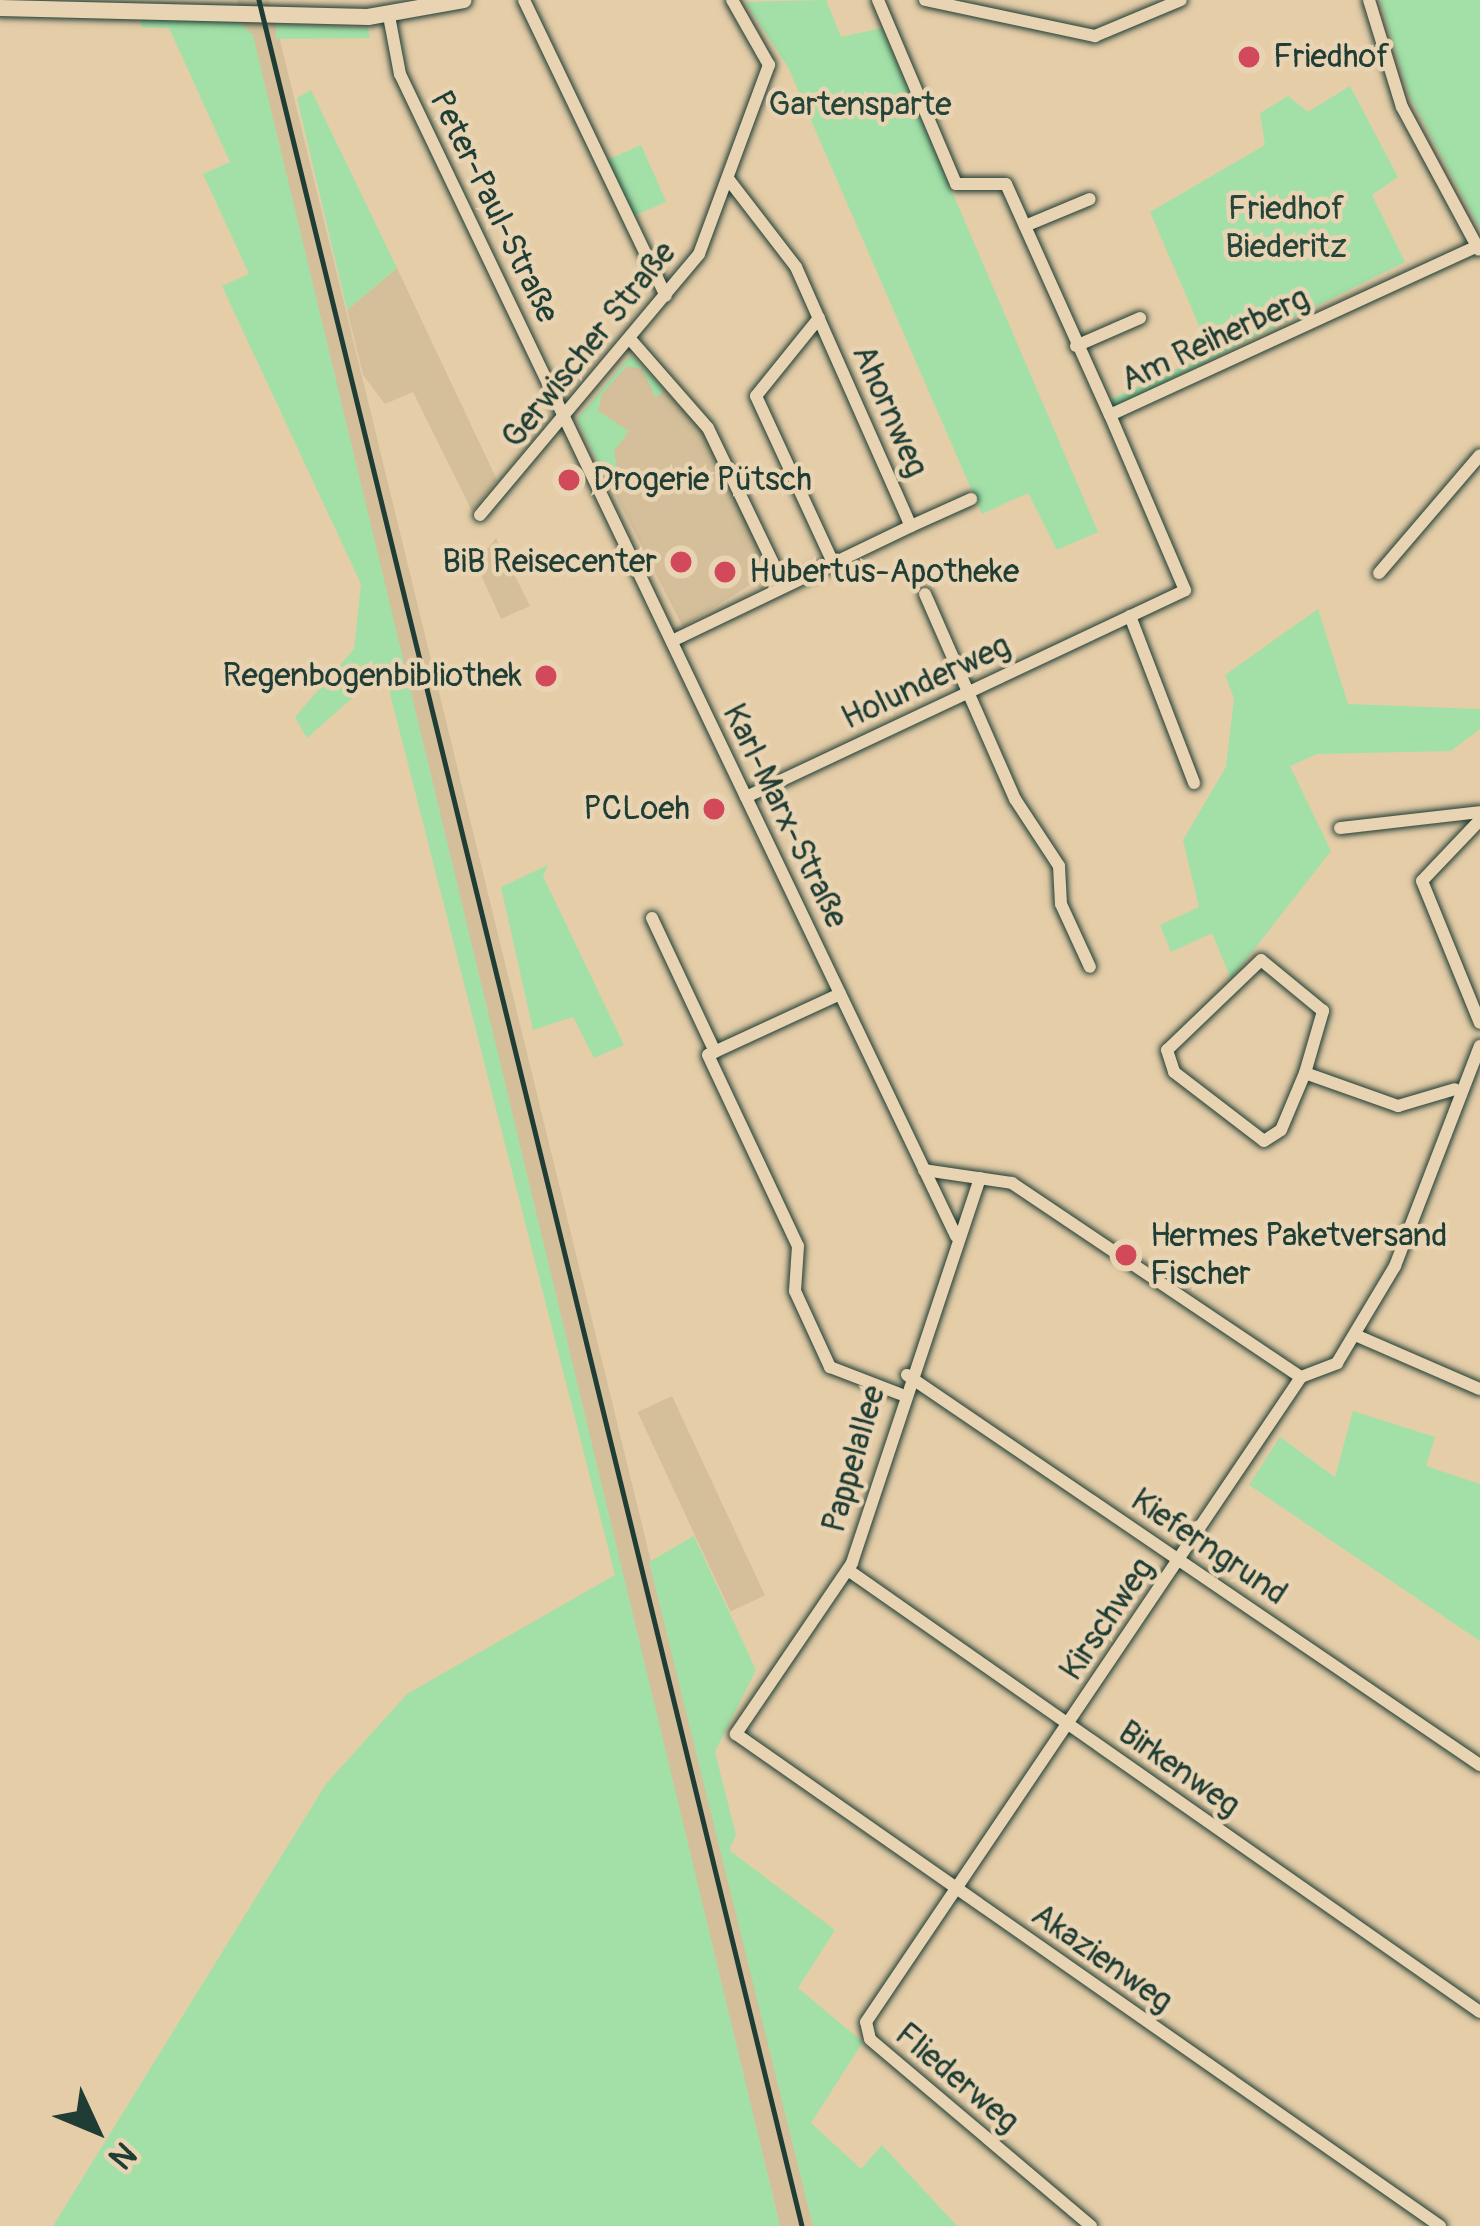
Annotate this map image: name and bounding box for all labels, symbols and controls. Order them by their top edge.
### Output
place label: Friedhof [1273,37,1390,77]
marker: Friedhof [1236,44,1262,70]
street label: Peter-Paul-Straße [421,85,567,329]
park label: Gartensparte [769,85,951,125]
park label: Friedhof Biederitz [1225,189,1347,267]
street label: Gerwischer Straße [494,234,684,456]
street label: Am Reiherberg [1115,278,1315,400]
street label: Ahornweg [843,339,937,483]
place label: Drogerie Pütsch [593,460,812,500]
marker: Drogerie Pütsch [556,467,582,493]
place label: BiB Reisecenter [442,542,657,582]
marker: BiB Reisecenter [668,549,694,575]
place label: Hubertus-Apotheke [749,552,1019,592]
marker: Hubertus-Apotheke [712,559,738,585]
street label: Holunderweg [835,626,1017,738]
place label: Regenbogenbibliothek [222,656,522,696]
marker: Regenbogenbibliothek [533,663,559,689]
street label: Karl-Marx-Straße [714,698,856,934]
place label: PCLoeh [583,789,690,829]
marker: PCLoeh [701,796,727,822]
place label: Hermes Paketversand Fischer [1150,1216,1448,1294]
marker: Hermes Paketversand Fischer [1113,1242,1139,1268]
street label: Pappelallee [814,1381,894,1537]
street label: Kieferngrund [1123,1480,1295,1614]
street label: Kirschweg [1052,1550,1162,1688]
street label: Birkenweg [1110,1713,1248,1825]
street label: Akazienweg [1024,1895,1180,2021]
street label: Fliederweg [887,2015,1027,2141]
north arrow [36,2070,156,2190]
text: N [100,2133,145,2178]

